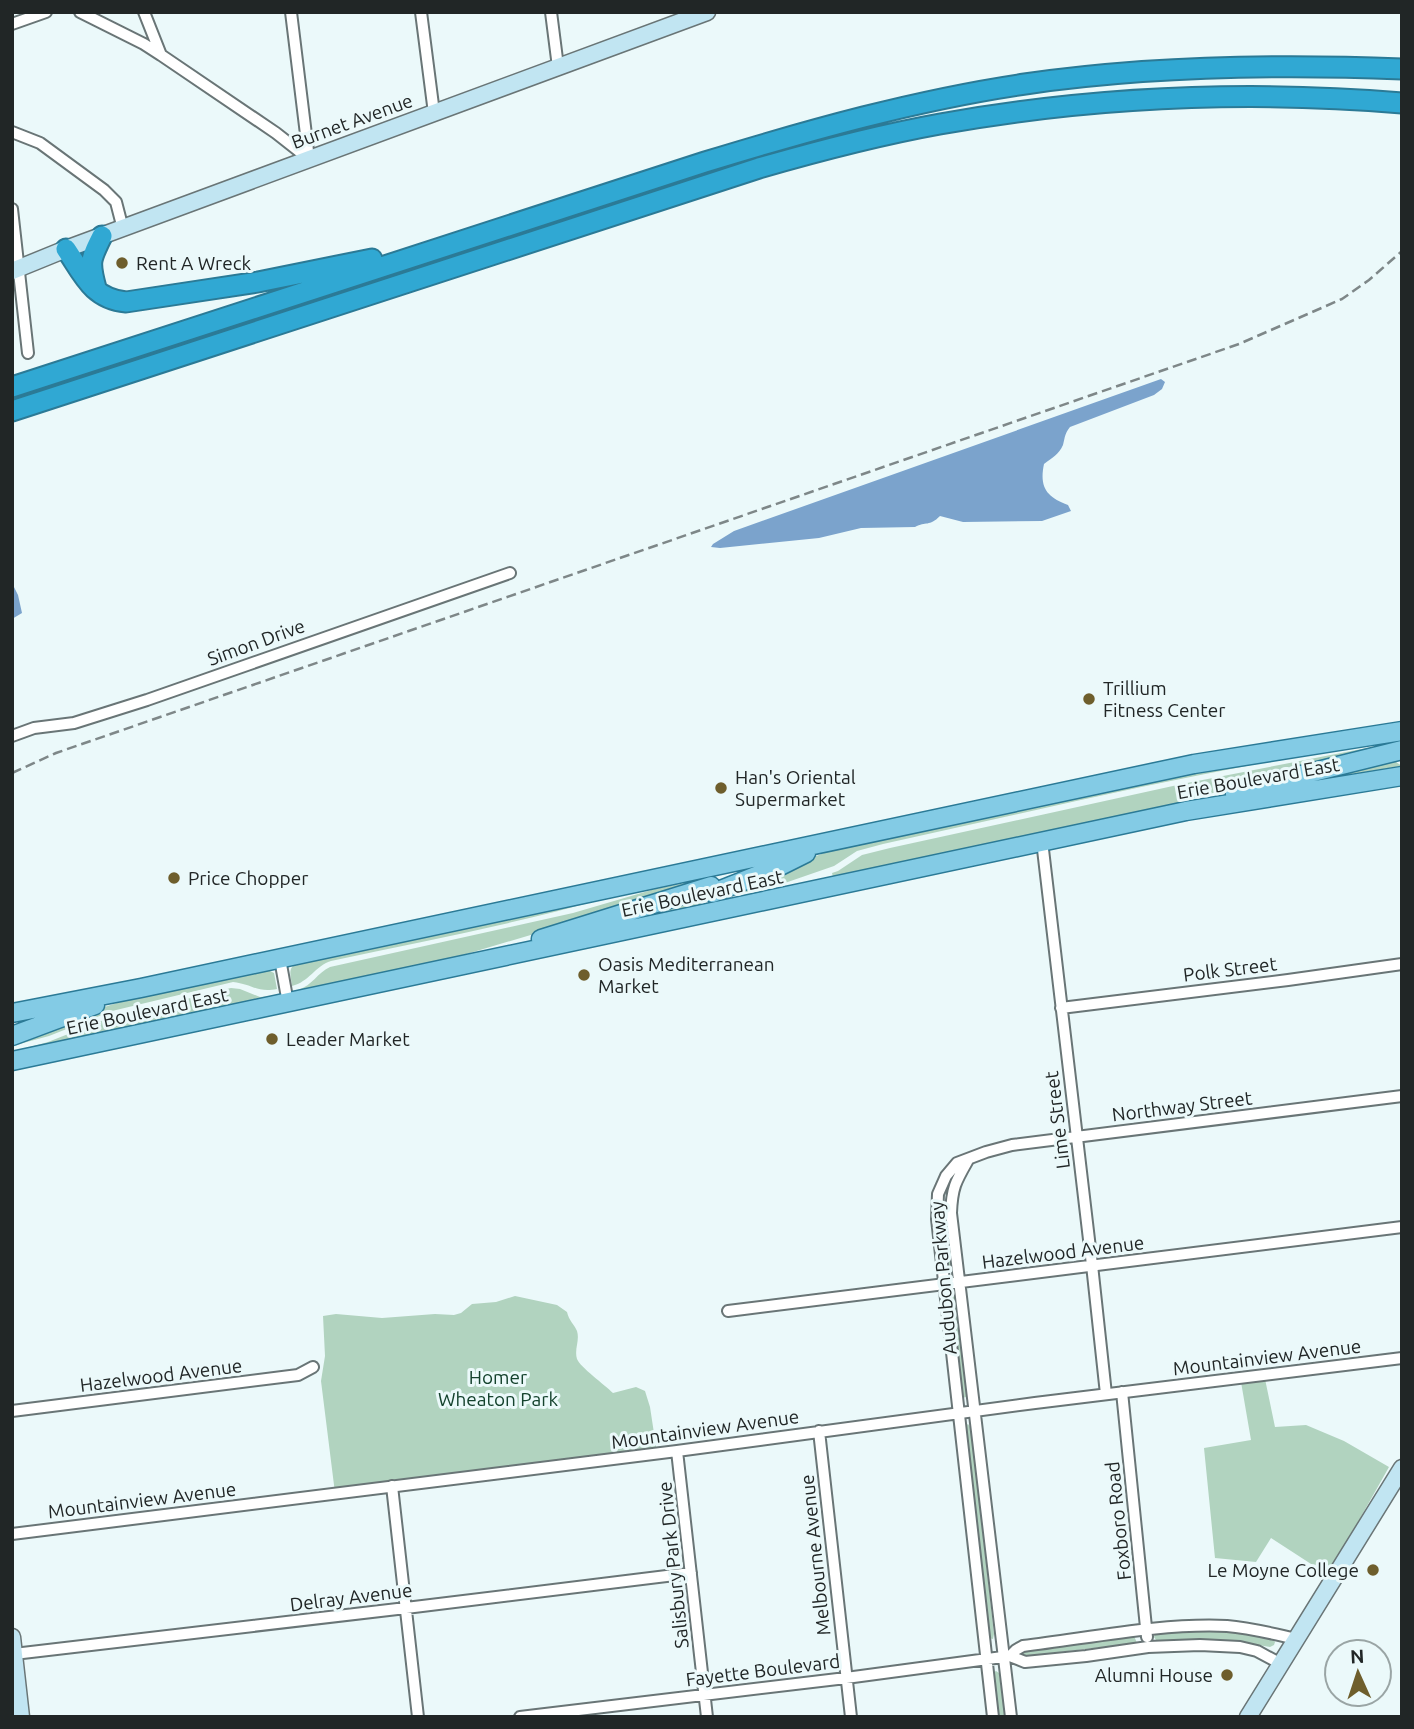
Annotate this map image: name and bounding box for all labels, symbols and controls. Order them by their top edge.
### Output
street label: Burnet Avenue [288,89,416,153]
place label: Rent A Wreck [136,252,252,274]
marker: Rent A Wreck [114,255,130,271]
street label: Simon Drive [204,614,308,670]
place label: Trillium Fitness Center [1103,677,1225,721]
marker: Trillium Fitness Center [1081,691,1097,707]
street label: Erie Boulevard East [1175,753,1341,803]
place label: Han's Oriental Supermarket [735,766,856,810]
marker: Han's Oriental Supermarket [713,780,729,796]
street label: Erie Boulevard East [619,865,785,921]
place label: Price Chopper [188,867,308,889]
marker: Price Chopper [166,870,182,886]
street label: Polk Street [1182,952,1279,986]
place label: Oasis Mediterranean Market [598,953,775,997]
marker: Oasis Mediterranean Market [576,967,592,983]
street label: Erie Boulevard East [64,983,230,1039]
place label: Leader Market [286,1028,410,1050]
marker: Leader Market [264,1031,280,1047]
street label: Lime Street [1040,1069,1074,1170]
street label: Northway Street [1111,1086,1254,1126]
street label: Audubon Parkway [925,1200,961,1356]
street label: Hazelwood Avenue [981,1231,1145,1273]
street label: Mountainview Avenue [1172,1335,1362,1379]
street label: Hazelwood Avenue [79,1354,243,1396]
park label: Homer Wheaton Park [438,1366,558,1410]
street label: Mountainview Avenue [610,1405,800,1453]
street label: Foxboro Road [1101,1461,1135,1581]
street label: Melbourne Avenue [796,1473,834,1637]
street label: Mountainview Avenue [47,1478,237,1522]
street label: Salisbury Park Drive [653,1480,693,1650]
place label: Le Moyne College [1207,1559,1359,1581]
marker: Le Moyne College [1365,1562,1381,1578]
street label: Delray Avenue [288,1579,414,1615]
north arrow [1323,1638,1393,1708]
text: N [1349,1645,1365,1667]
street label: Fayette Boulevard [685,1650,841,1690]
place label: Alumni House [1095,1664,1213,1686]
marker: Alumni House [1219,1667,1235,1683]

